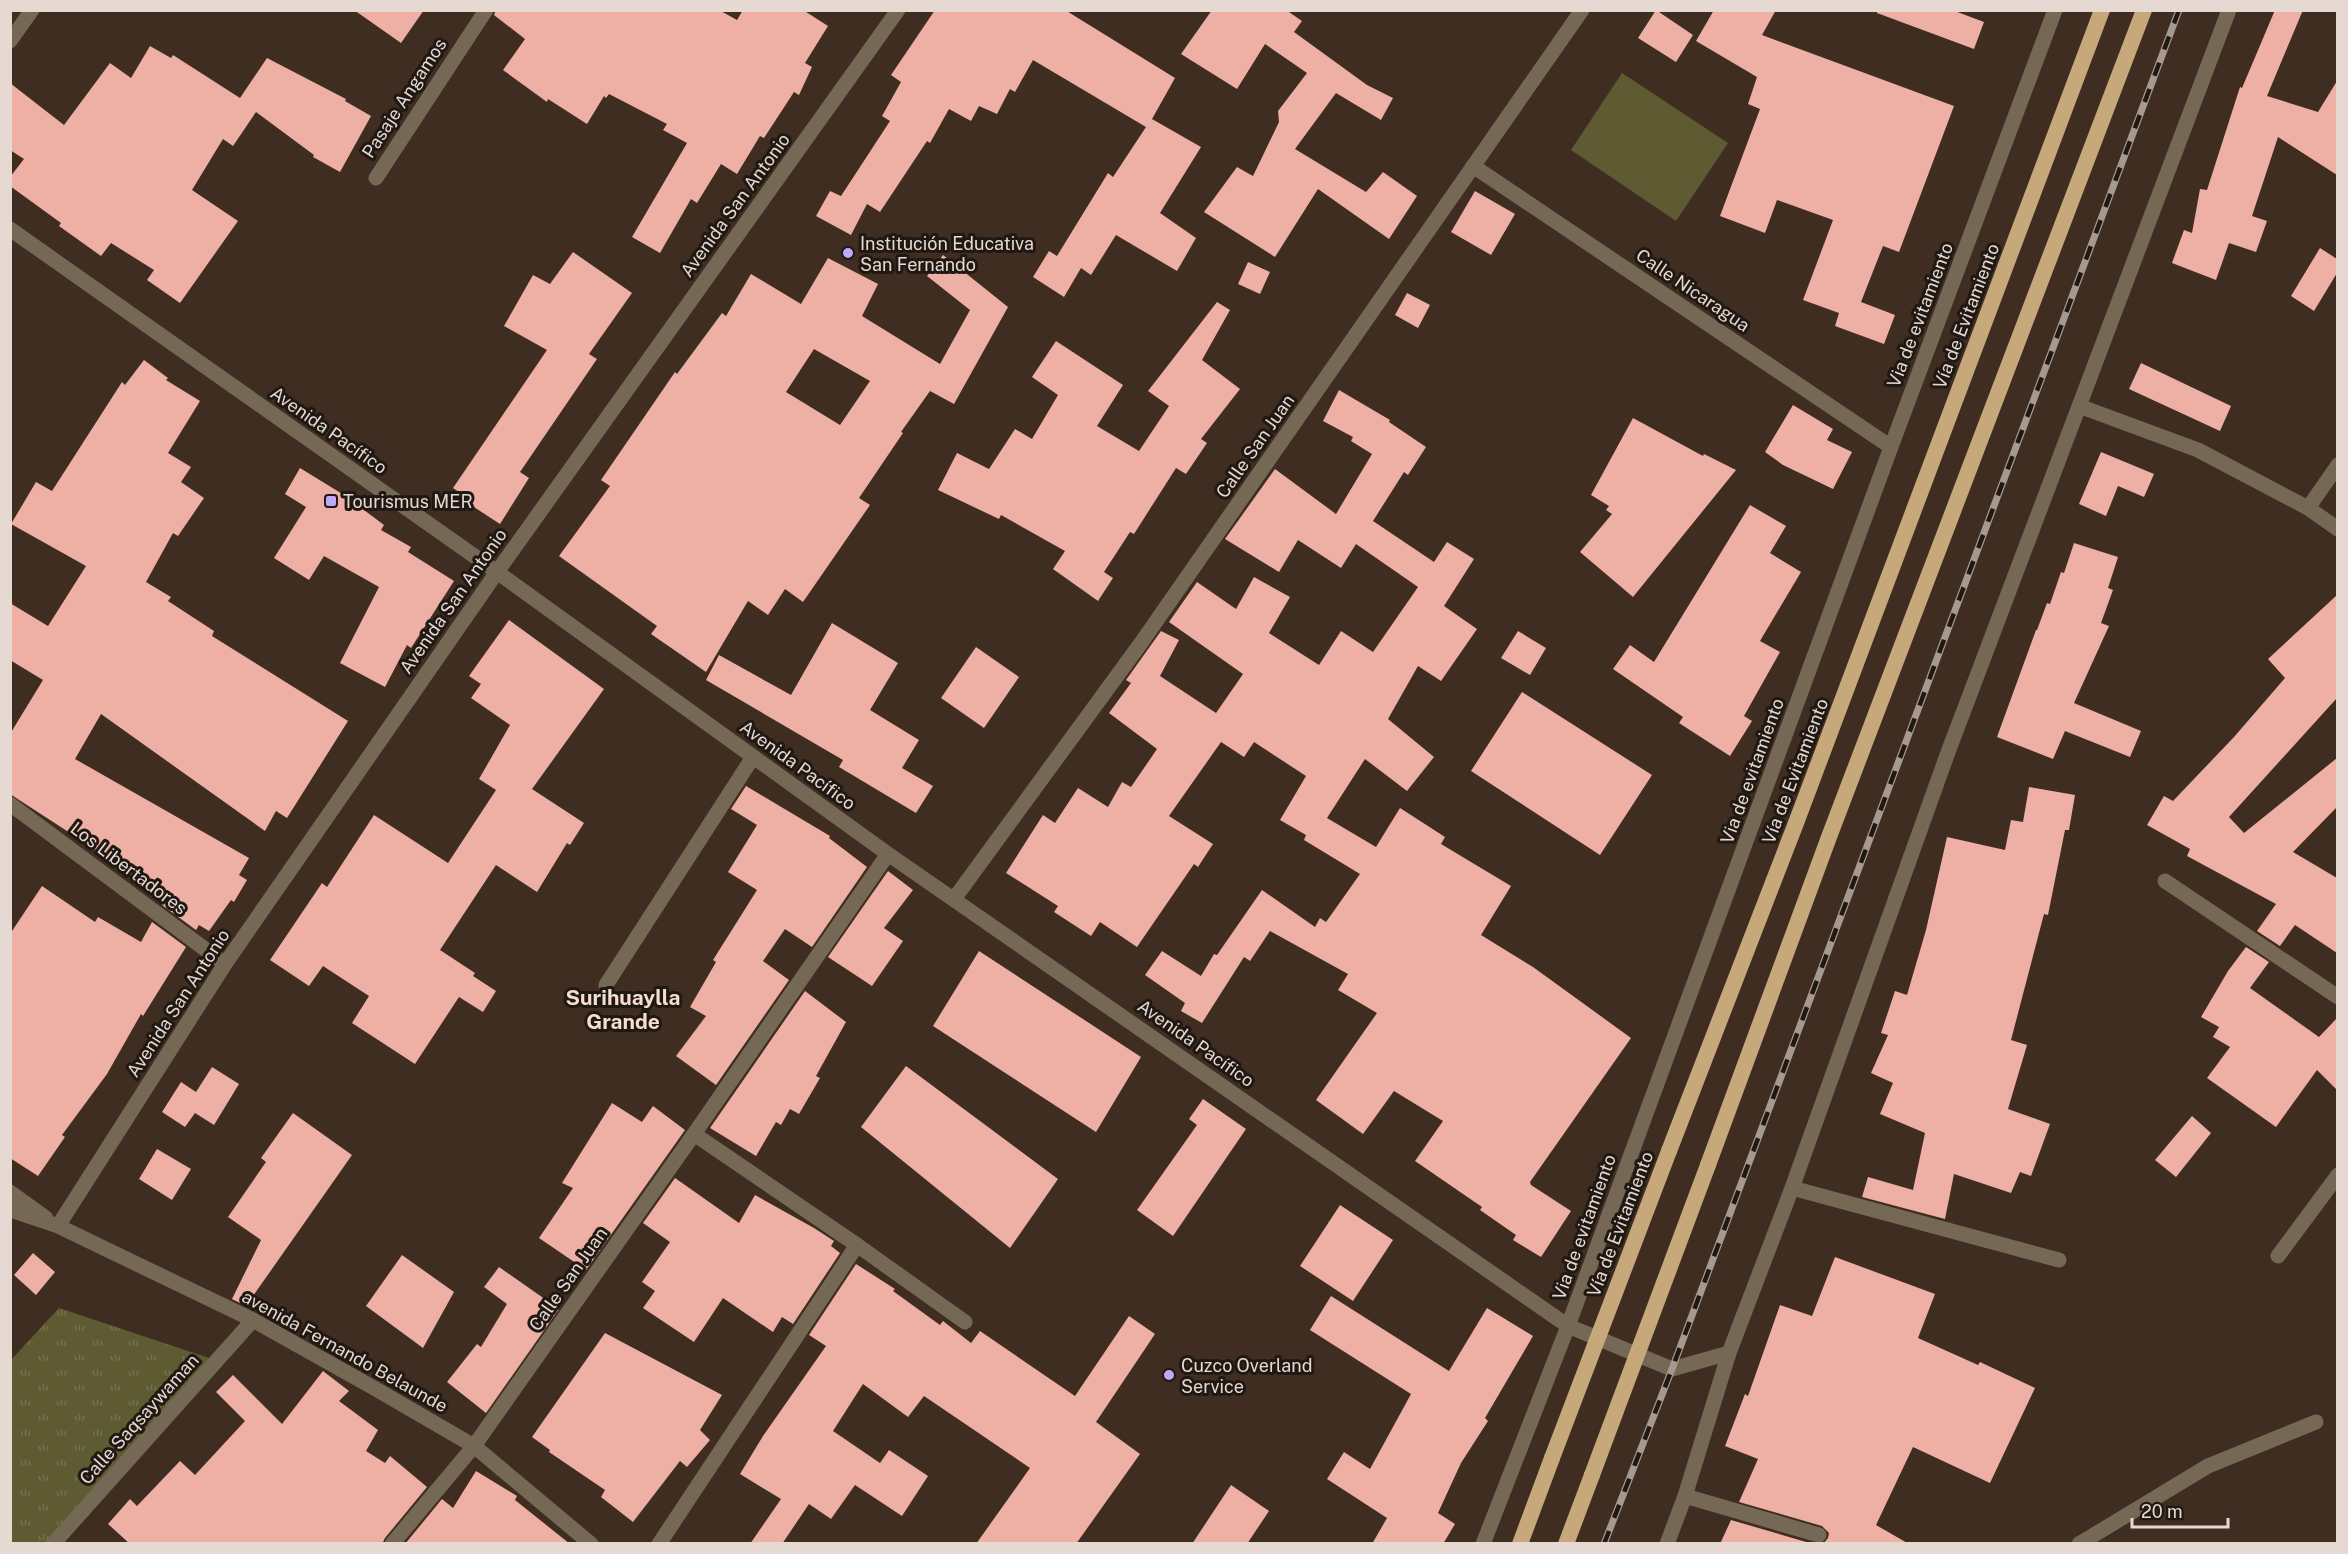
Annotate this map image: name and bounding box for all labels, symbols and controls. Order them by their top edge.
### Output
street label: Pasaje Angamos [358,34,450,162]
street label: Avenida San Antonio [676,129,794,281]
place label: Institución Educativa San Fernando [860,233,1034,275]
street label: Via de evitamiento [1883,240,1957,390]
street label: Vía de Evitamiento [1929,240,2003,392]
street label: Calle Nicaragua [1632,244,1754,336]
marker: Institución Educativa San Fernando [841,246,855,260]
street label: Avenida Pacífico [267,382,391,478]
street label: Calle San Juan [1212,390,1298,502]
place label: Tourismus MER [343,491,473,512]
marker: Tourismus MER [324,494,338,508]
street label: Avenida San Antonio [395,524,511,678]
street label: Via de evitamiento [1716,695,1788,847]
street label: Vía de Evitamiento [1758,695,1832,847]
street label: Avenida Pacífico [736,716,860,814]
street label: Los Libertadores [67,817,191,919]
street label: Avenida San Antonio [122,925,234,1081]
district label: Surihuaylla Grande [566,985,680,1034]
street label: Avenida Pacífico [1134,995,1258,1091]
street label: Vía de Evitamiento [1583,1148,1657,1300]
street label: Via de evitamiento [1548,1151,1620,1303]
street label: Calle San Juan [525,1223,611,1335]
street label: avenida Fernando Belaunde [239,1286,451,1416]
street label: Calle Saqsaywaman [75,1350,203,1488]
place label: Cuzco Overland Service [1181,1355,1312,1397]
marker: Cuzco Overland Service [1162,1368,1176,1382]
scale bar [2132,1491,2228,1529]
text: 20 m [2141,1501,2183,1522]

